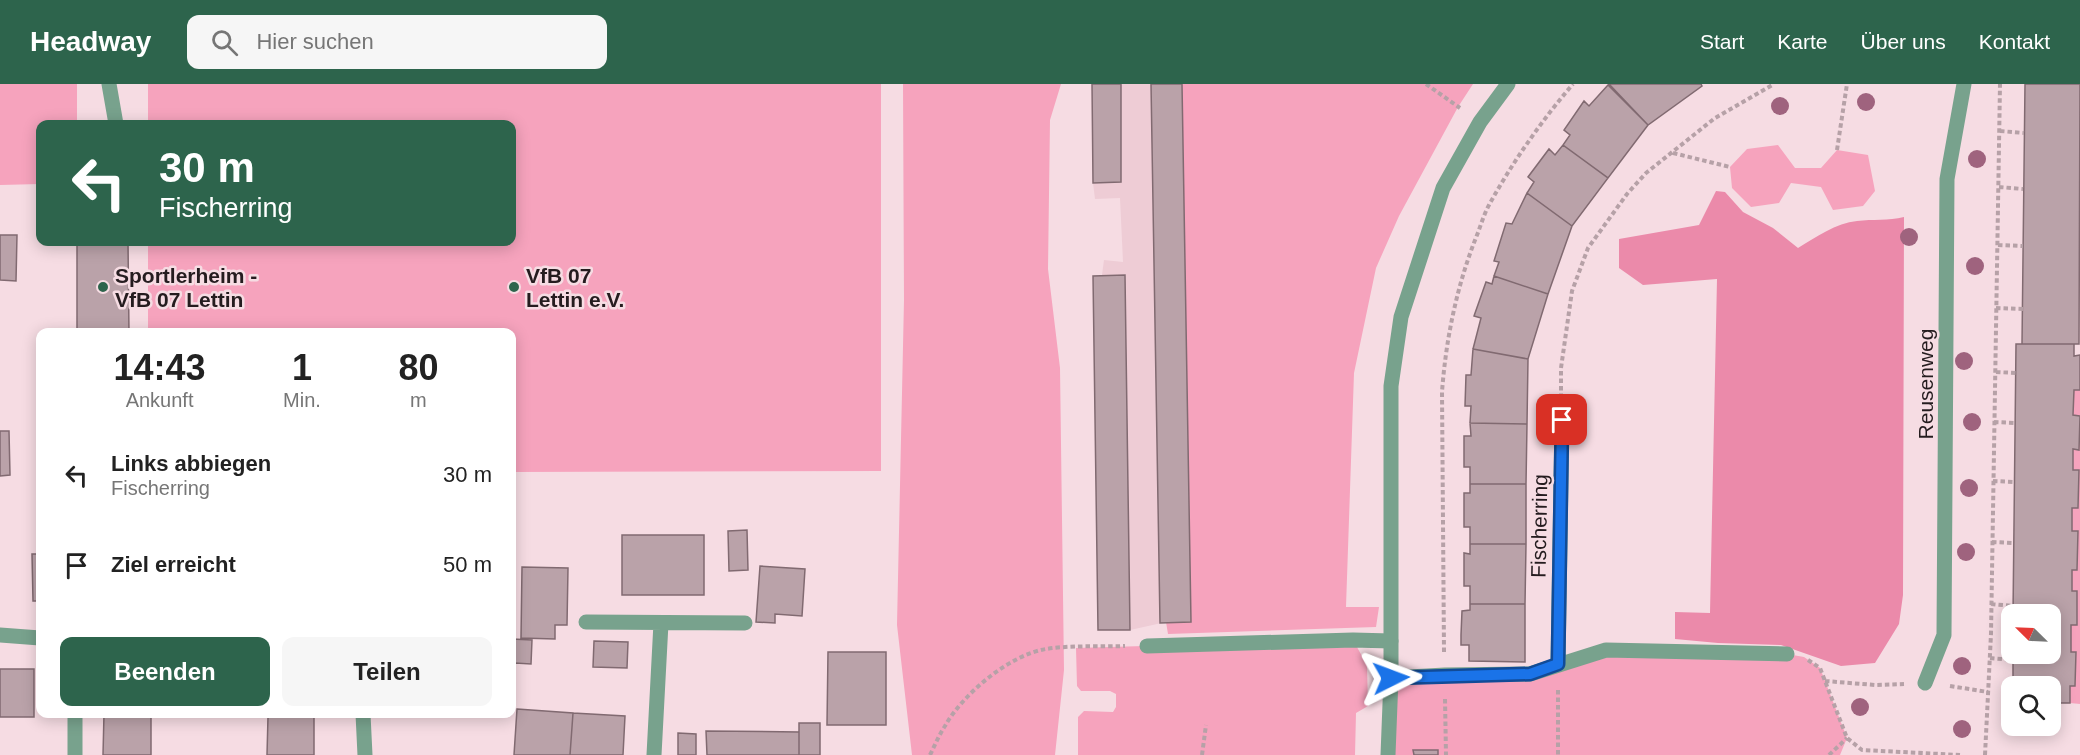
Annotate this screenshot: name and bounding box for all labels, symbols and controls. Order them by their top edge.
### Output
search box [187,15,607,69]
text: Headway [30,26,151,57]
icon: search [208,26,241,59]
text: Hier suchen [256,29,374,54]
text: Start [1700,30,1744,53]
text: Karte [1777,30,1828,53]
text: Über uns [1861,30,1946,53]
text: Kontakt [1979,30,2050,53]
icon: left [60,144,138,222]
text: 30 m [159,144,255,191]
text: Fischerring [159,193,293,223]
place label: Sportlerheim - VfB 07 Lettin [115,264,257,311]
place label: VfB 07 Lettin e.V. [526,264,624,311]
marker: Sportlerheim - VfB 07 Lettin [96,280,110,294]
marker: VfB 07 Lettin e.V. [507,280,521,294]
street label: Reusenweg [1914,329,1937,439]
text: 14:43 [114,347,206,388]
text: 1 [292,347,312,388]
text: 80 [398,347,438,388]
text: Ankunft [126,389,193,411]
text: Min. [283,389,321,411]
text: m [410,389,427,411]
pin [1536,394,1587,445]
icon: arrive [1545,403,1578,436]
text: Links abbiegen [111,451,271,476]
icon: left [60,459,93,492]
text: 30 m [443,462,492,487]
street label: Fischerring [1527,474,1551,578]
text: Fischerring [111,477,210,499]
icon: arrive [60,549,93,582]
text: Ziel erreicht [111,552,236,577]
text: 50 m [443,552,492,577]
north arrow [2001,604,2061,664]
map controls [2001,604,2061,736]
button: Beenden [60,637,270,706]
button: Teilen [282,637,492,706]
position arrow [1359,646,1423,710]
button: search [2001,676,2061,736]

